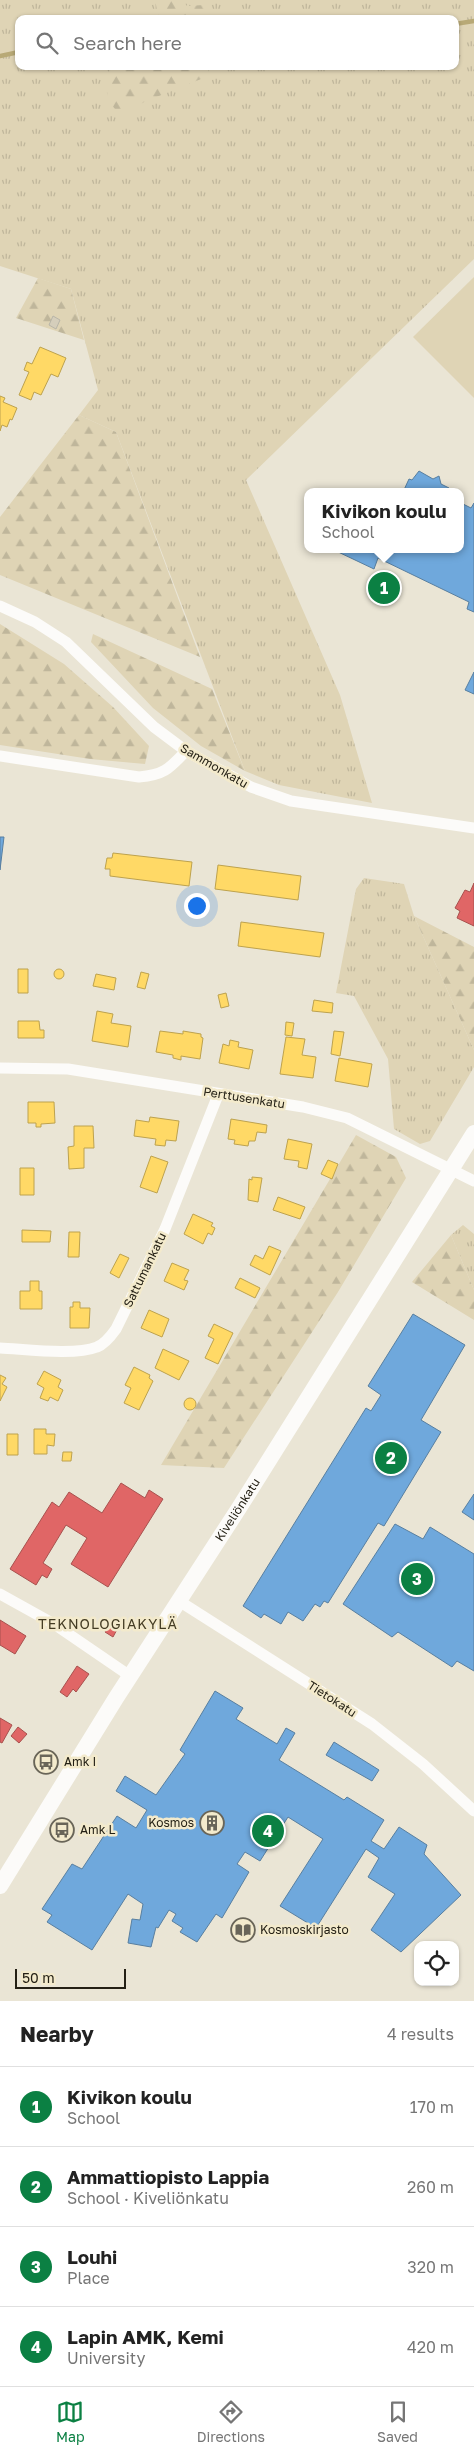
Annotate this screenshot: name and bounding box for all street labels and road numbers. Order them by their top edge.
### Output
street label: Sammonkatu [178,740,251,791]
street label: Perttusenkatu [202,1084,286,1111]
street label: Sattumankatu [120,1230,169,1310]
street label: Kiveliönkatu [211,1475,263,1544]
street label: Tietokatu [305,1677,359,1720]

